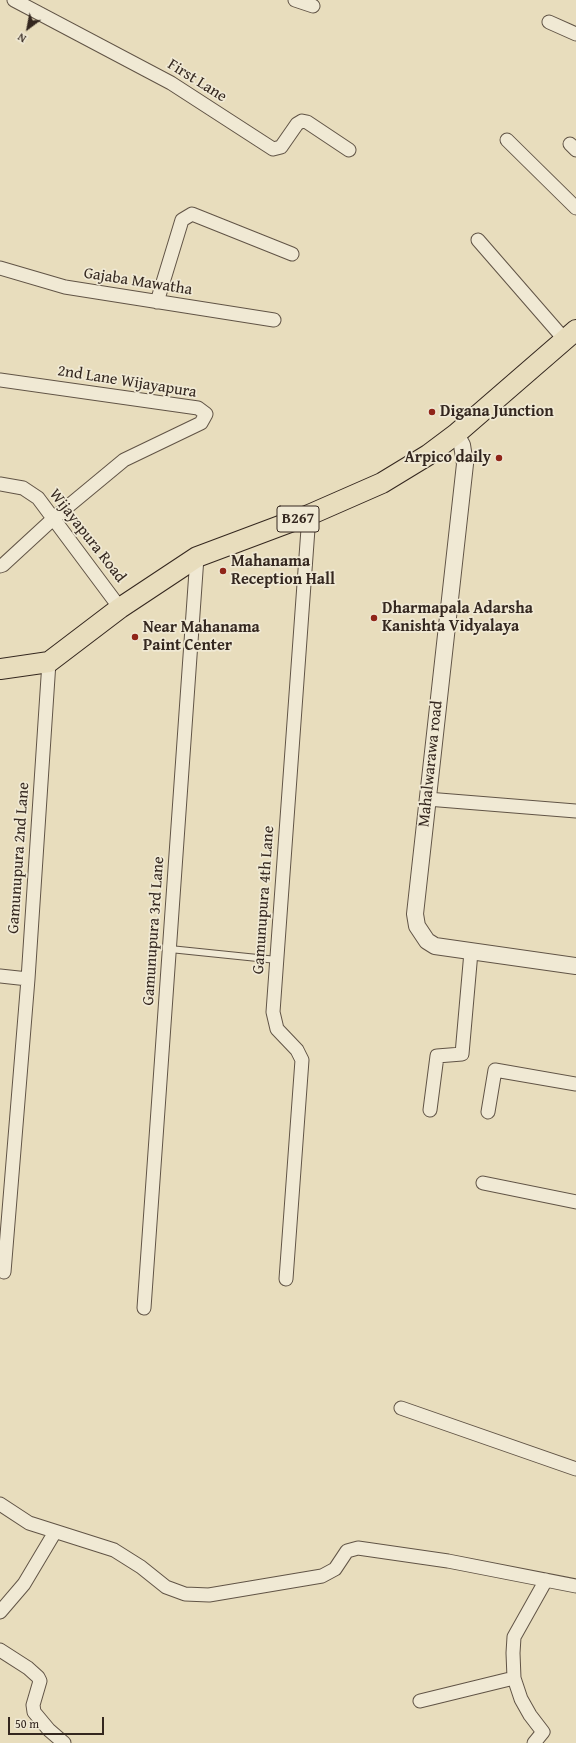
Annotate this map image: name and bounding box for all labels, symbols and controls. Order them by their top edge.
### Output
north arrow [8,8,48,48]
text: N [14,29,29,47]
street label: First Lane [164,55,230,107]
street label: Gajaba Mawatha [82,264,194,300]
street label: 2nd Lane Wijayapura [56,362,198,402]
place label: Digana Junction [440,402,554,422]
marker: Digana Junction [427,407,437,417]
place label: Arpico daily [404,448,491,468]
marker: Arpico daily [494,453,504,463]
street label: Wijayapura Road [44,485,130,587]
road number: B267 [277,506,319,532]
place label: Mahanama Reception Hall [231,552,335,590]
marker: Mahanama Reception Hall [218,566,228,576]
place label: Dharmapala Adarsha Kanishta Vidyalaya [382,599,533,637]
marker: Dharmapala Adarsha Kanishta Vidyalaya [369,613,379,623]
place label: Near Mahanama Paint Center [143,618,260,656]
marker: Near Mahanama Paint Center [130,632,140,642]
street label: Mahalwarawa road [415,700,447,828]
street label: Gamunupura 2nd Lane [4,782,34,934]
street label: Gamunupura 4th Lane [249,825,279,975]
street label: Gamunupura 3rd Lane [139,856,169,1006]
scale bar [10,1709,106,1735]
text: 50 m [15,1715,39,1732]

